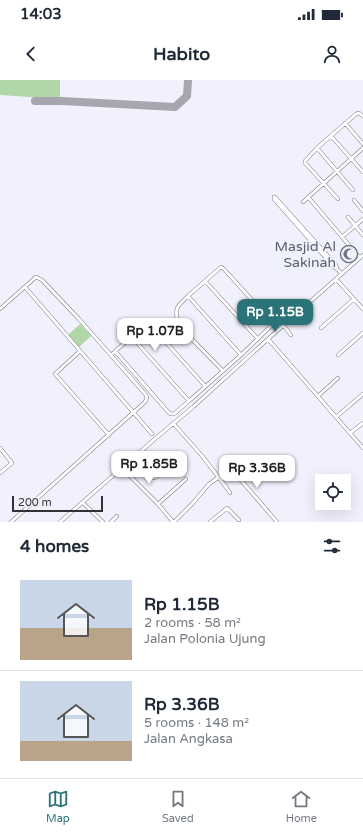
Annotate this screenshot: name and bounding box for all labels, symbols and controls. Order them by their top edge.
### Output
text: 14:03 [20,5,62,23]
icon: back [20,43,42,65]
text: Habito [153,43,210,65]
icon: person [321,43,343,65]
place label: Masjid Al Sakinah [275,238,336,271]
mosque icon: Masjid Al Sakinah [339,244,359,264]
pin: Rp 1.15B [234,299,316,333]
text: Rp 1.15B [246,304,304,320]
pin: Rp 1.07B [114,318,196,352]
text: Rp 1.07B [126,323,184,339]
pin: Rp 1.85B [108,451,190,485]
pin: Rp 3.36B [216,455,298,489]
text: Rp 1.85B [120,456,178,472]
text: Rp 3.36B [228,460,286,476]
map controls [315,474,351,510]
button: locate [315,474,351,510]
scale bar [12,494,103,513]
text: 200 m [18,496,52,509]
icon: filters [321,535,343,557]
text: 4 homes [20,536,89,557]
text: Rp 1.15B [144,594,219,615]
icon: home [52,596,100,644]
text: 2 rooms · 58 m² [144,615,241,631]
text: Jalan Polonia Ujung [144,631,266,647]
text: Rp 3.36B [144,694,219,715]
icon: home [52,697,100,745]
text: 5 rooms · 148 m² [144,715,249,731]
text: Jalan Angkasa [144,731,233,747]
tab: Map [46,788,70,825]
tab: Saved [162,788,194,825]
tab: Home [286,788,317,825]

